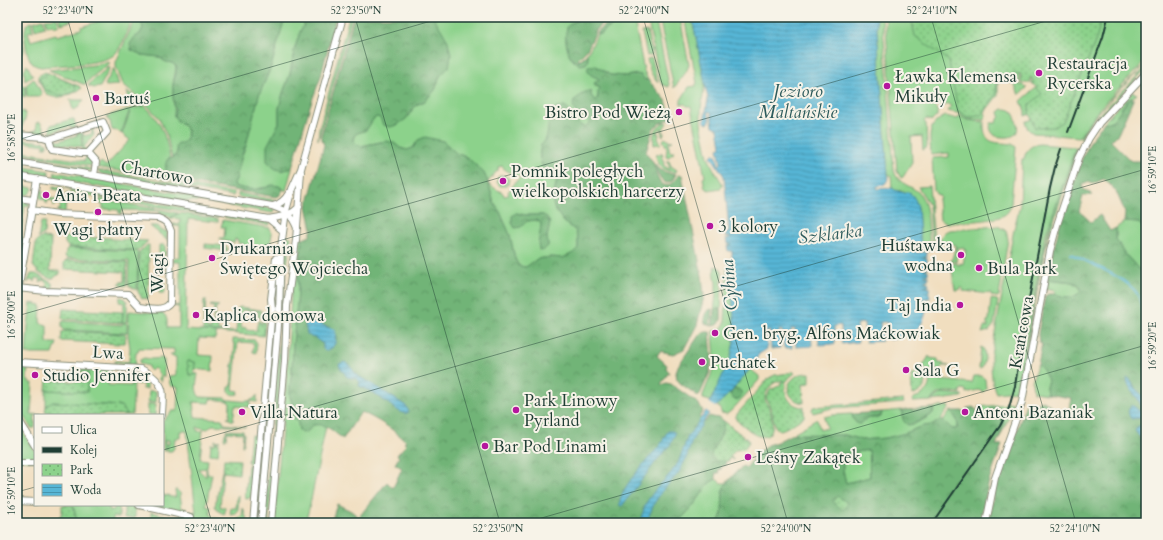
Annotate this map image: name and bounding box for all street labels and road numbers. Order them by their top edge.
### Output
street label: Chartowo [119,155,195,190]
street label: Wagi [146,253,169,294]
street label: Krańcowa [1004,293,1039,370]
street label: Lwa [92,340,125,365]

